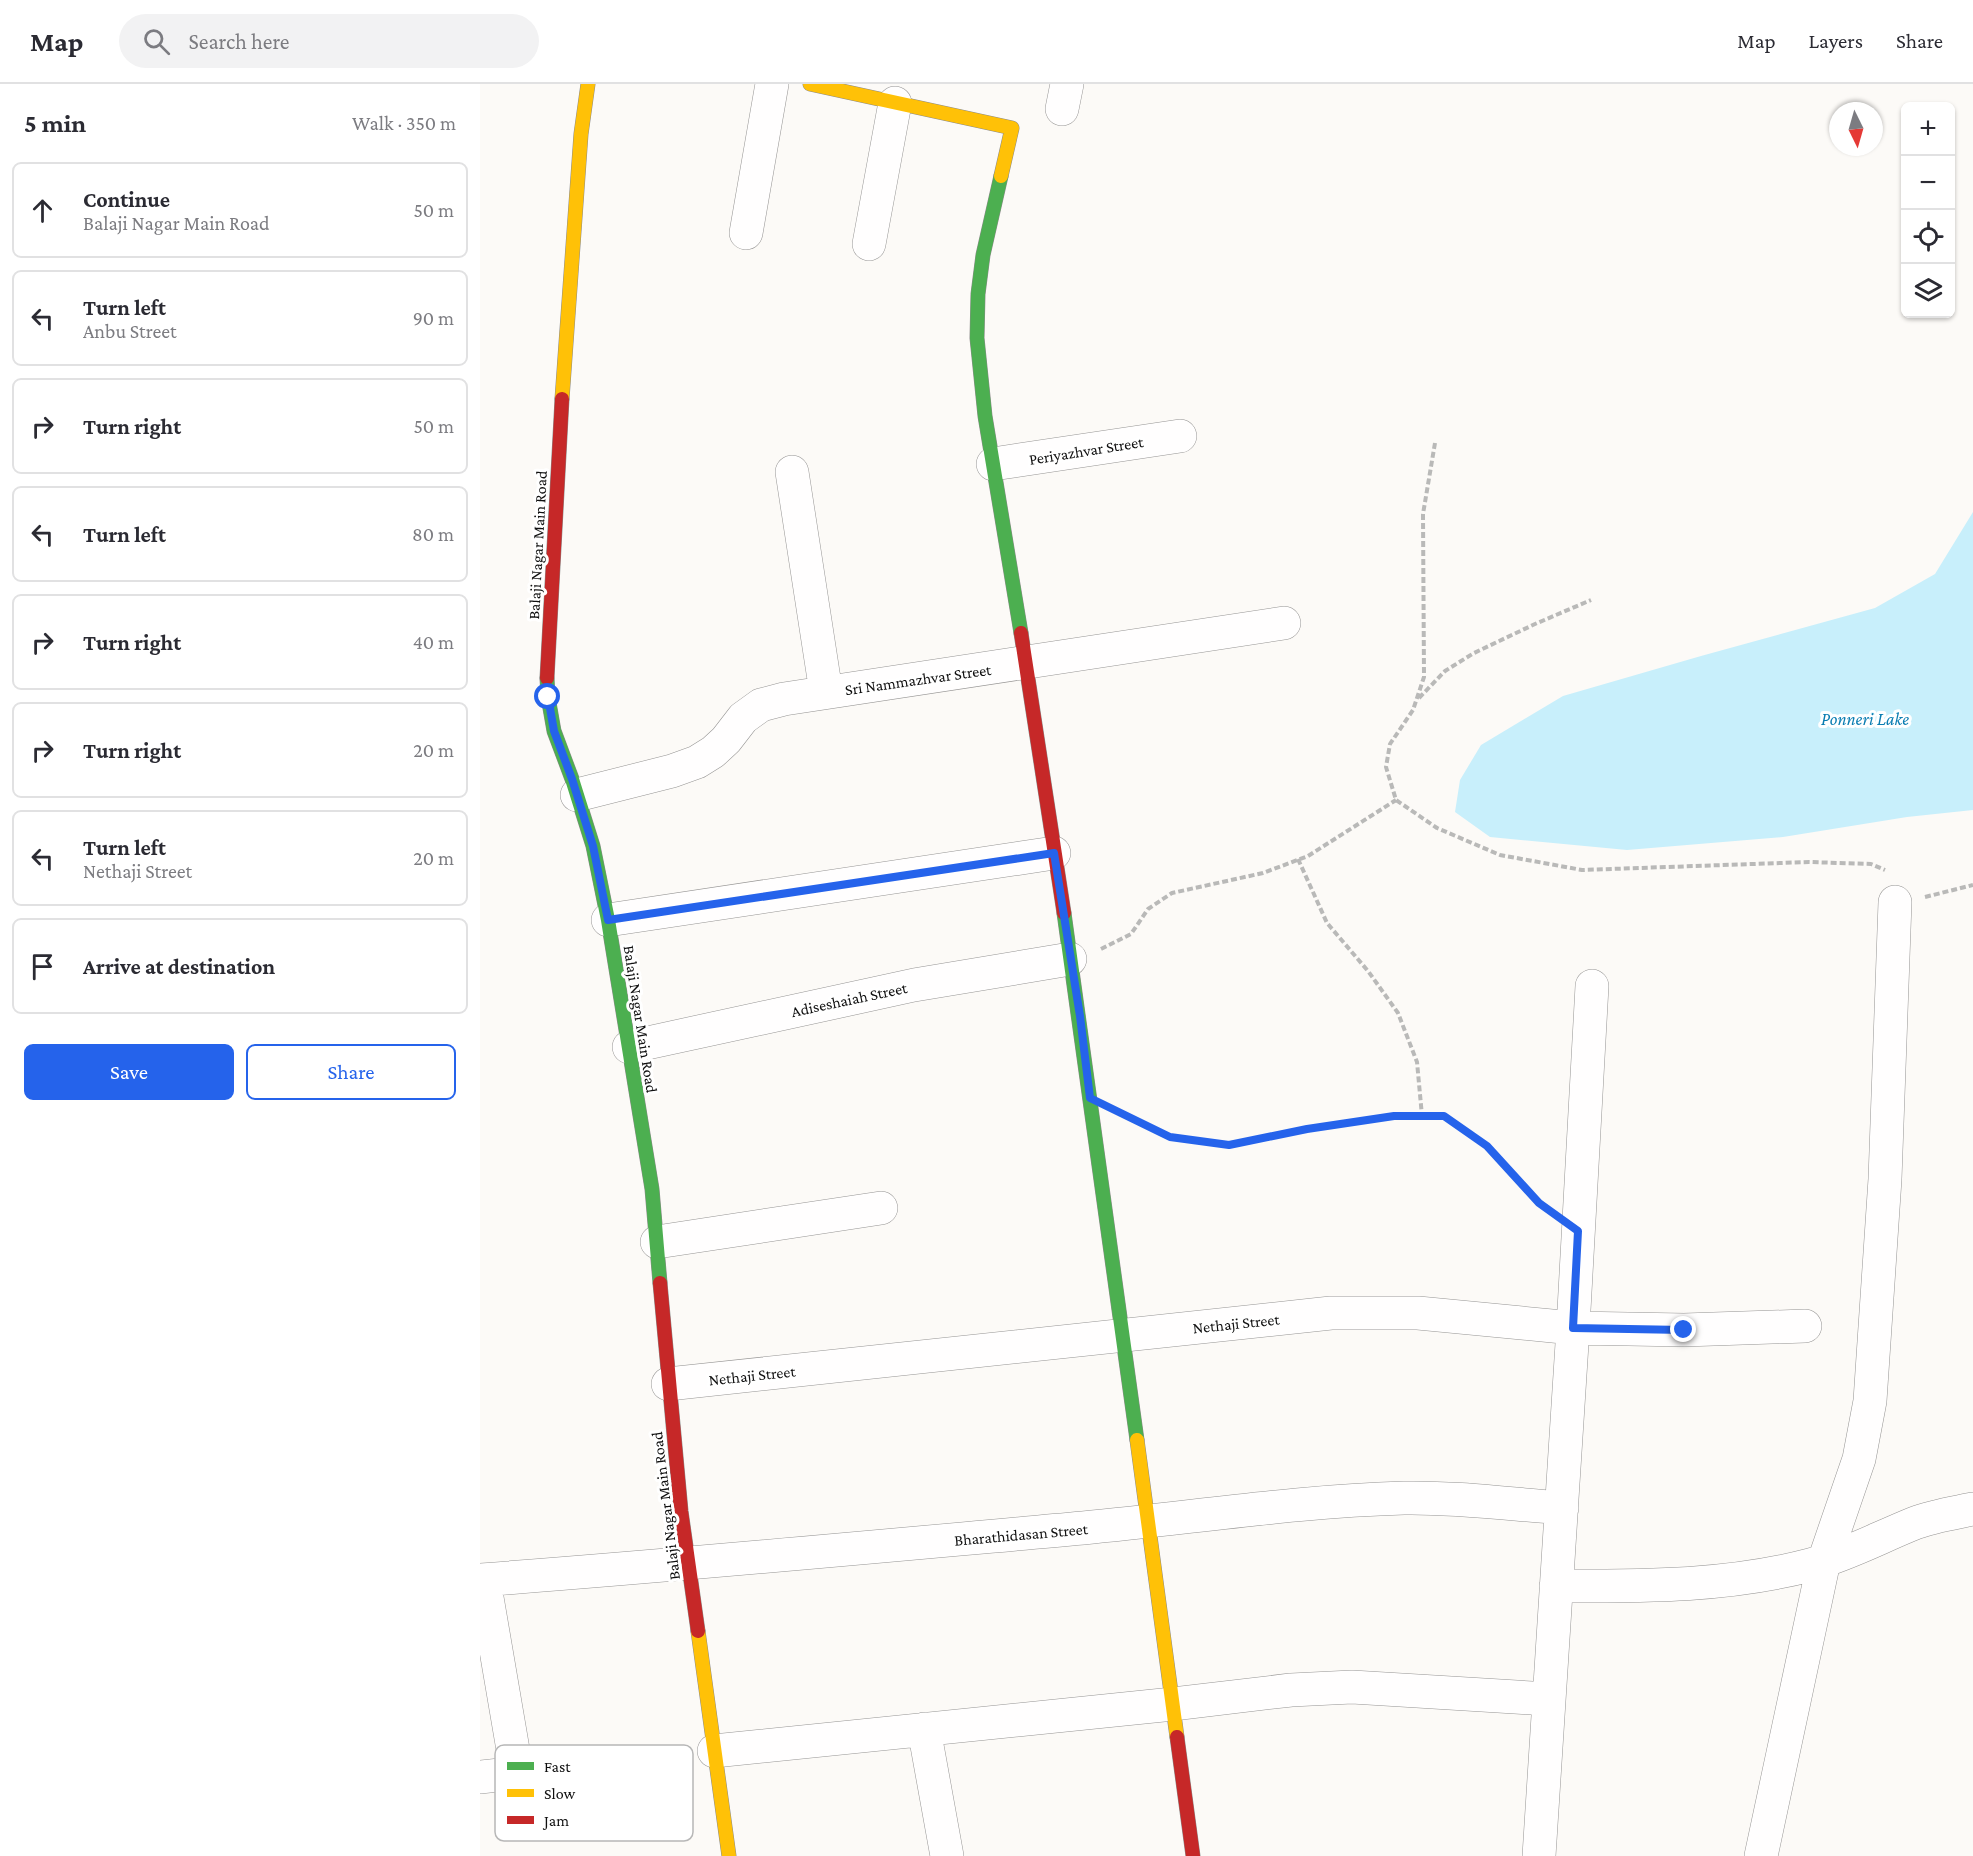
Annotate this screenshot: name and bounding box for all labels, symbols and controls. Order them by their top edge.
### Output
search box [119,14,539,68]
icon: search [140,25,173,58]
text: Map [30,26,83,57]
text: Search here [188,29,289,54]
text: Map [1737,29,1776,53]
text: Layers [1809,29,1863,53]
text: Share [1896,29,1943,53]
north arrow [1829,102,1883,156]
map controls [1901,102,1955,318]
button: + [1901,102,1955,156]
text: 5 min [24,109,86,138]
text: Walk · 350 m [352,112,456,134]
button: − [1901,156,1955,210]
text: Continue [83,187,170,212]
icon: ahead [26,194,59,227]
text: 50 m [413,199,454,221]
button: locate [1901,210,1955,264]
text: Balaji Nagar Main Road [83,212,270,234]
button: layers [1901,264,1955,318]
text: Turn left [83,295,166,320]
icon: left [26,302,59,335]
text: 90 m [413,307,454,329]
text: Anbu Street [83,320,177,342]
icon: right [26,410,59,443]
text: Turn right [83,414,181,439]
text: 50 m [413,415,454,437]
street label: Periyazhvar Street [1028,433,1145,469]
street label: Balaji Nagar Main Road [525,469,551,620]
icon: left [26,518,59,551]
text: Turn left [83,522,166,547]
text: 80 m [412,523,454,545]
icon: right [26,626,59,659]
text: Turn right [83,630,181,655]
text: 40 m [413,631,454,653]
street label: Sri Nammazhvar Street [844,661,993,698]
route start [534,683,560,709]
water label: Ponneri Lake [1821,709,1909,729]
icon: right [26,734,59,767]
text: Turn right [83,738,181,763]
text: 20 m [413,739,454,761]
text: Turn left [83,835,166,860]
icon: left [26,842,59,875]
text: 20 m [413,847,454,869]
text: Nethaji Street [83,860,192,882]
street label: Balaji Nagar Main Road [619,944,661,1095]
icon: arrive [26,950,59,983]
text: Arrive at destination [83,954,275,979]
street label: Adiseshaiah Street [790,979,909,1020]
button: Save [24,1044,234,1100]
button: Share [246,1044,456,1100]
street label: Nethaji Street [1192,1310,1281,1338]
route end [1670,1316,1696,1342]
street label: Nethaji Street [708,1362,797,1390]
street label: Balaji Nagar Main Road [648,1430,684,1581]
street label: Bharathidasan Street [953,1520,1089,1549]
legend [495,1745,693,1841]
text: Fast [544,1758,571,1775]
text: Slow [544,1785,576,1802]
text: Jam [542,1812,569,1830]

